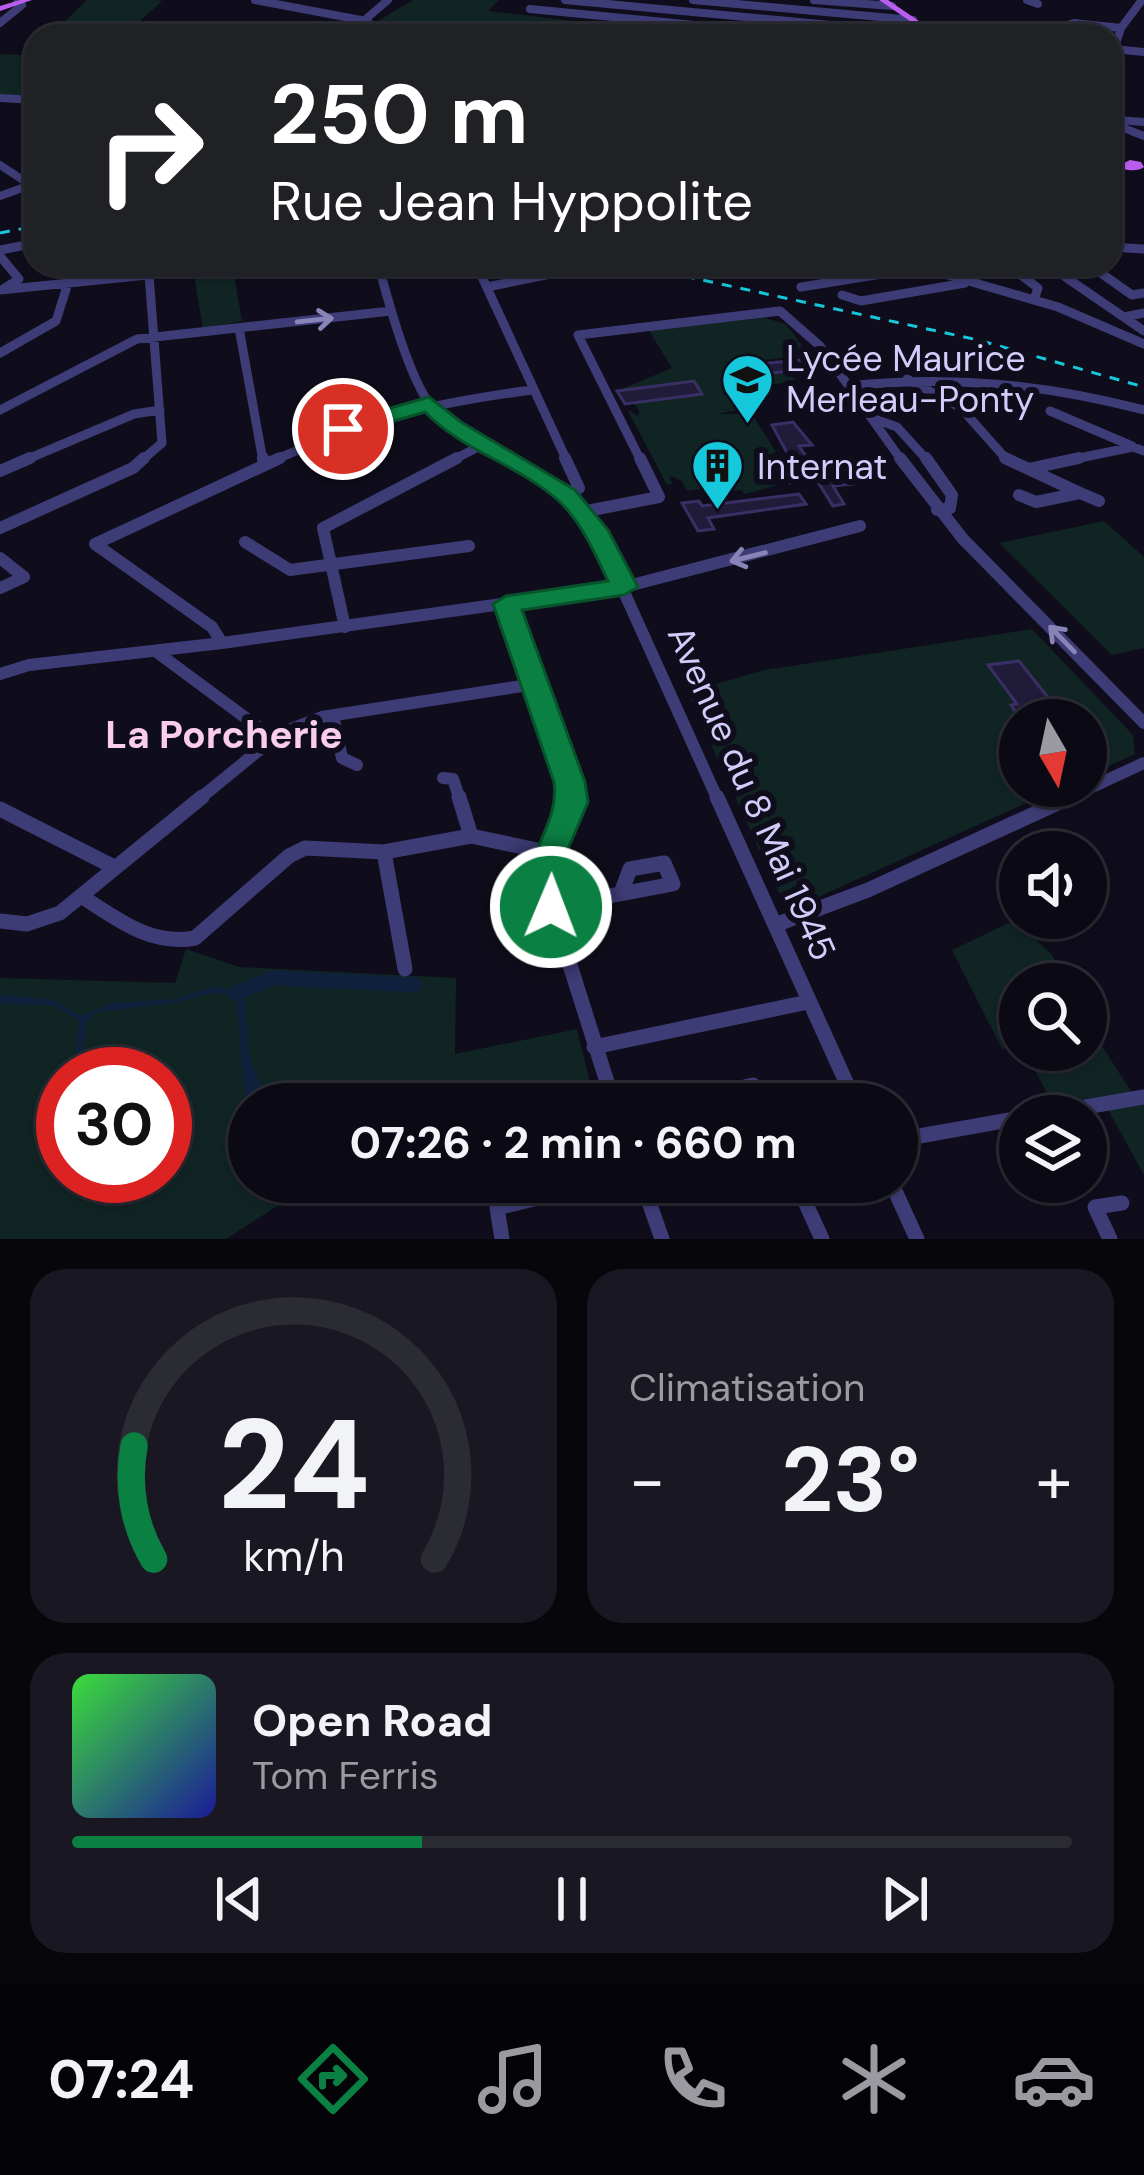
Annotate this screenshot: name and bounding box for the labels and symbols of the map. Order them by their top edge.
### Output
one-way arrow [295,308,334,331]
place label: Lycée Maurice Merleau-Ponty [786,335,1034,423]
school or university icon: Lycée Maurice Merleau-Ponty [719,351,775,425]
pin [292,378,394,480]
building icon: Internat [690,438,746,512]
place label: Internat [757,443,887,490]
one-way arrow [729,547,767,569]
street label: Avenue du 8 Mai 1945 [657,618,847,968]
one-way arrow [1049,625,1077,654]
north arrow [999,699,1107,807]
district label: La Porcherie [105,709,343,760]
position arrow [488,844,614,970]
speed limit sign: 30 [36,1047,192,1203]

